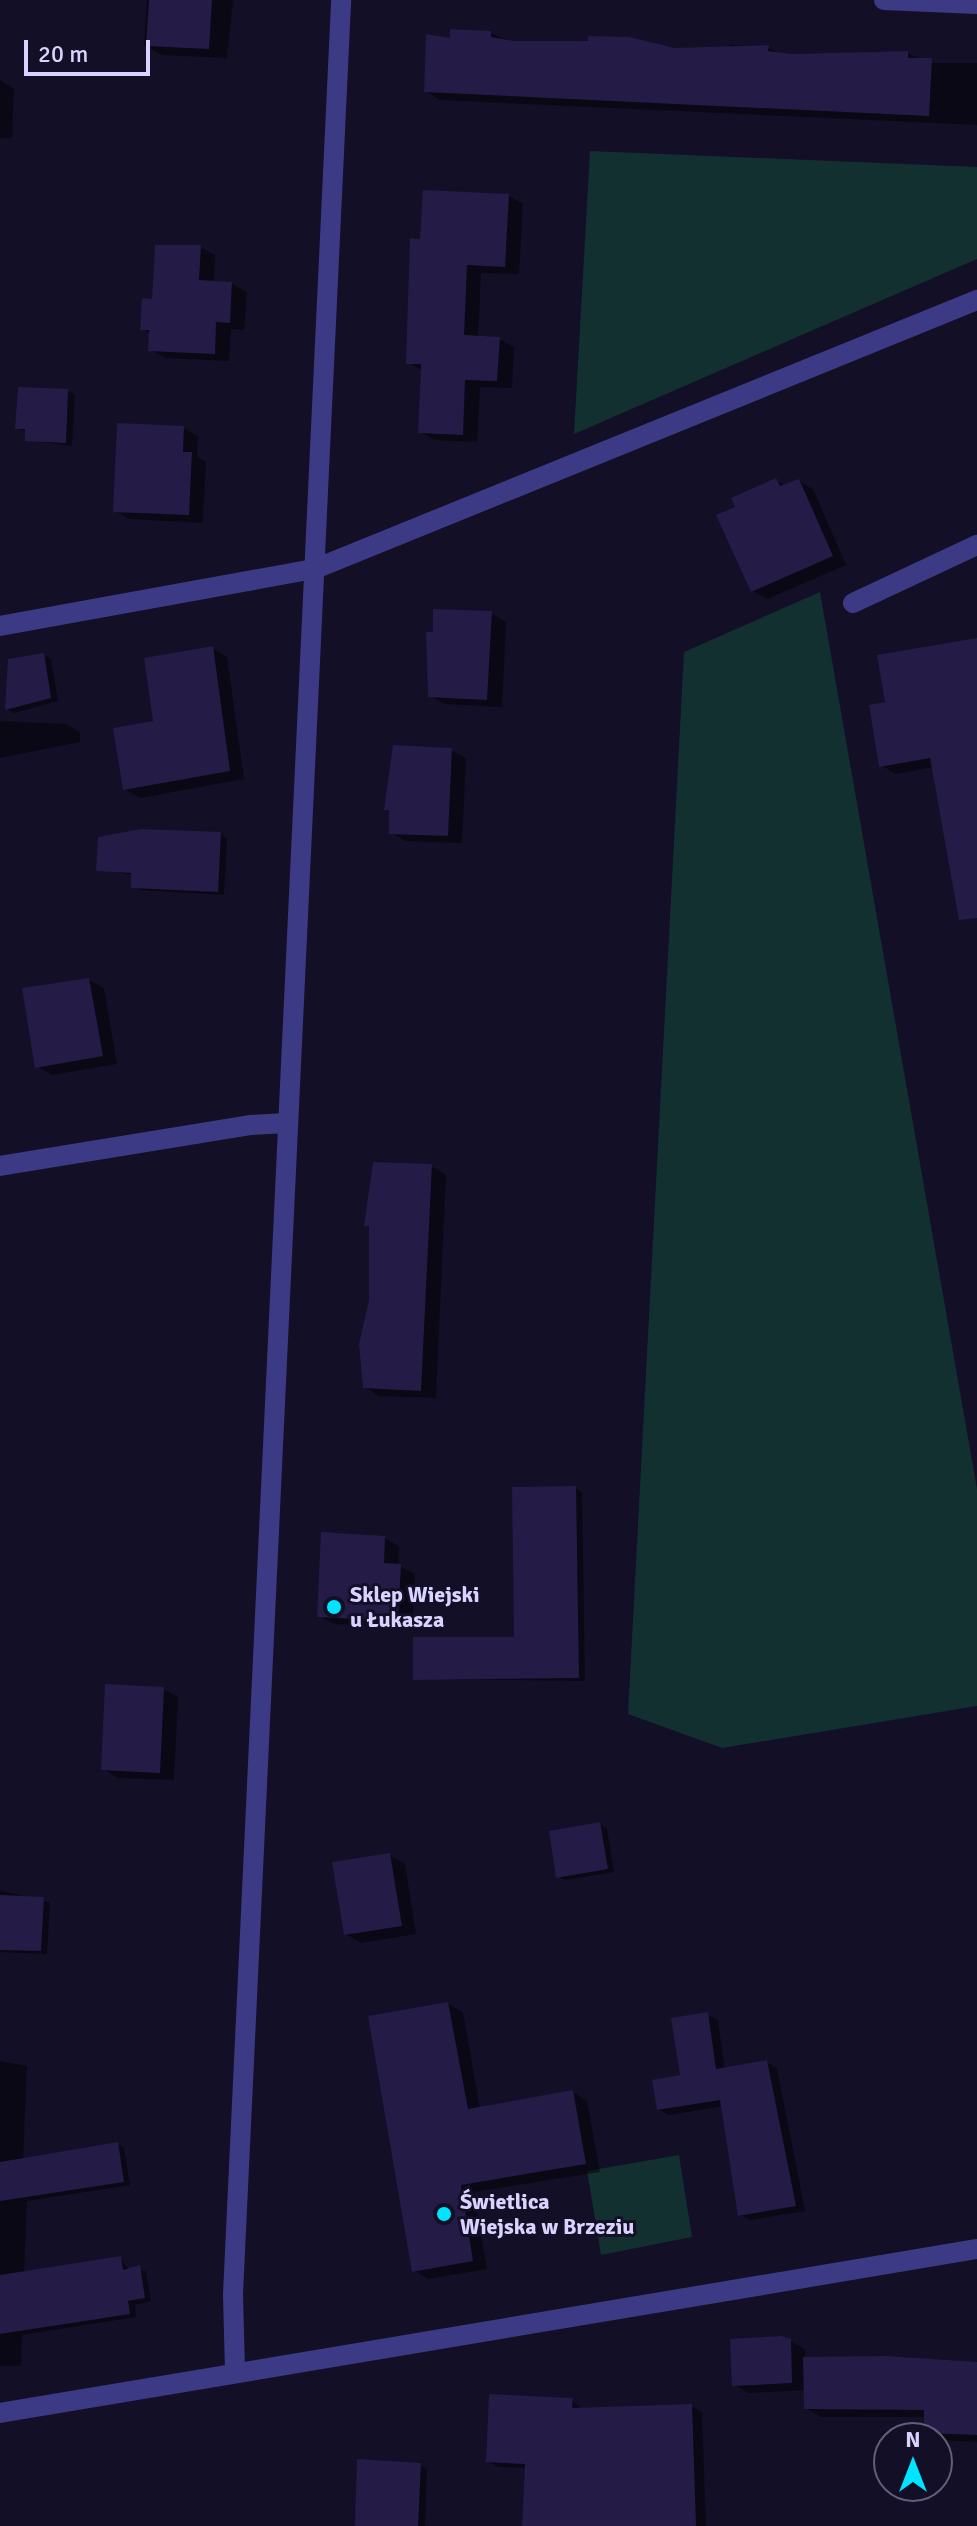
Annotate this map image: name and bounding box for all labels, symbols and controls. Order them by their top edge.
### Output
scale bar [28,24,154,74]
text: 20 m [38,39,88,69]
place label: Sklep Wiejski u Łukasza [350,1581,480,1632]
marker: Sklep Wiejski u Łukasza [325,1598,343,1616]
place label: Świetlica Wiejska w Brzeziu [460,2188,634,2240]
marker: Świetlica Wiejska w Brzeziu [435,2205,453,2223]
north arrow [873,2422,953,2502]
text: N [905,2426,921,2453]

